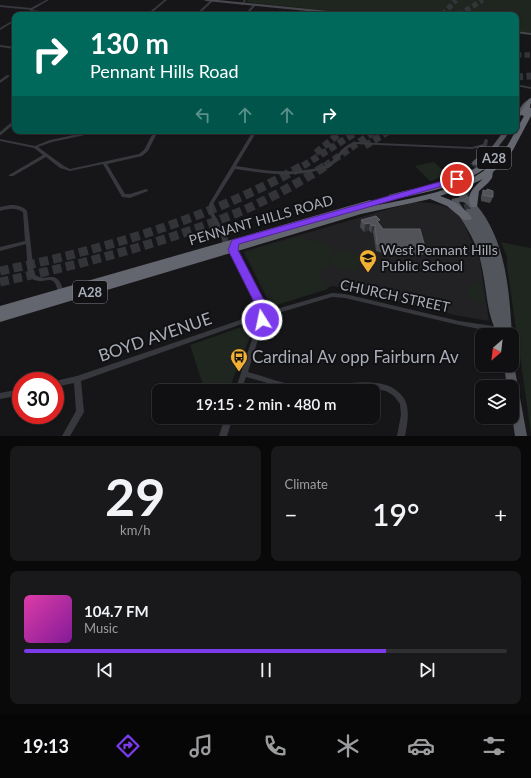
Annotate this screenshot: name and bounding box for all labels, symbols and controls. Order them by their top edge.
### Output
text: 130 m [90,26,169,60]
icon: right [24,28,76,80]
text: Pennant Hills Road [90,60,239,82]
icon: left [192,104,214,126]
icon: ahead [234,104,256,126]
icon: ahead [276,104,298,126]
icon: right [318,104,340,126]
road number: A28 [477,147,511,169]
pin [440,162,474,196]
icon: arrive [446,168,468,190]
street label: PENNANT HILLS ROAD [187,191,335,248]
place label: West Pennant Hills Public School [381,241,498,274]
school or university icon: West Pennant Hills Public School [358,248,378,273]
street label: CHURCH STREET [339,276,452,316]
road number: A28 [73,281,107,303]
position arrow [241,299,283,341]
street label: BOYD AVENUE [95,307,214,366]
north arrow [475,328,519,372]
map controls [475,328,519,424]
place label: Cardinal Av opp Fairburn Av [252,346,459,367]
bus stop icon: Cardinal Av opp Fairburn Av [229,347,249,372]
speed limit sign: 30 [12,372,64,424]
button: layers [475,380,519,424]
text: 19:15 · 2 min · 480 m [196,395,336,413]
text: 29 [105,465,165,527]
text: Climate [285,476,328,492]
text: 19° [372,496,419,532]
text: − [285,501,297,528]
text: + [494,501,507,528]
text: km/h [120,522,150,538]
text: 104.7 FM [84,602,149,620]
text: Music [84,620,118,636]
icon: previous [94,659,116,681]
icon: pause [255,659,277,681]
icon: next [416,659,438,681]
icon: directions [114,732,142,760]
icon: music [187,732,215,760]
icon: phone [261,732,289,760]
icon: climate [334,732,362,760]
icon: car [407,732,435,760]
icon: filters [480,732,508,760]
text: 19:13 [23,735,69,757]

